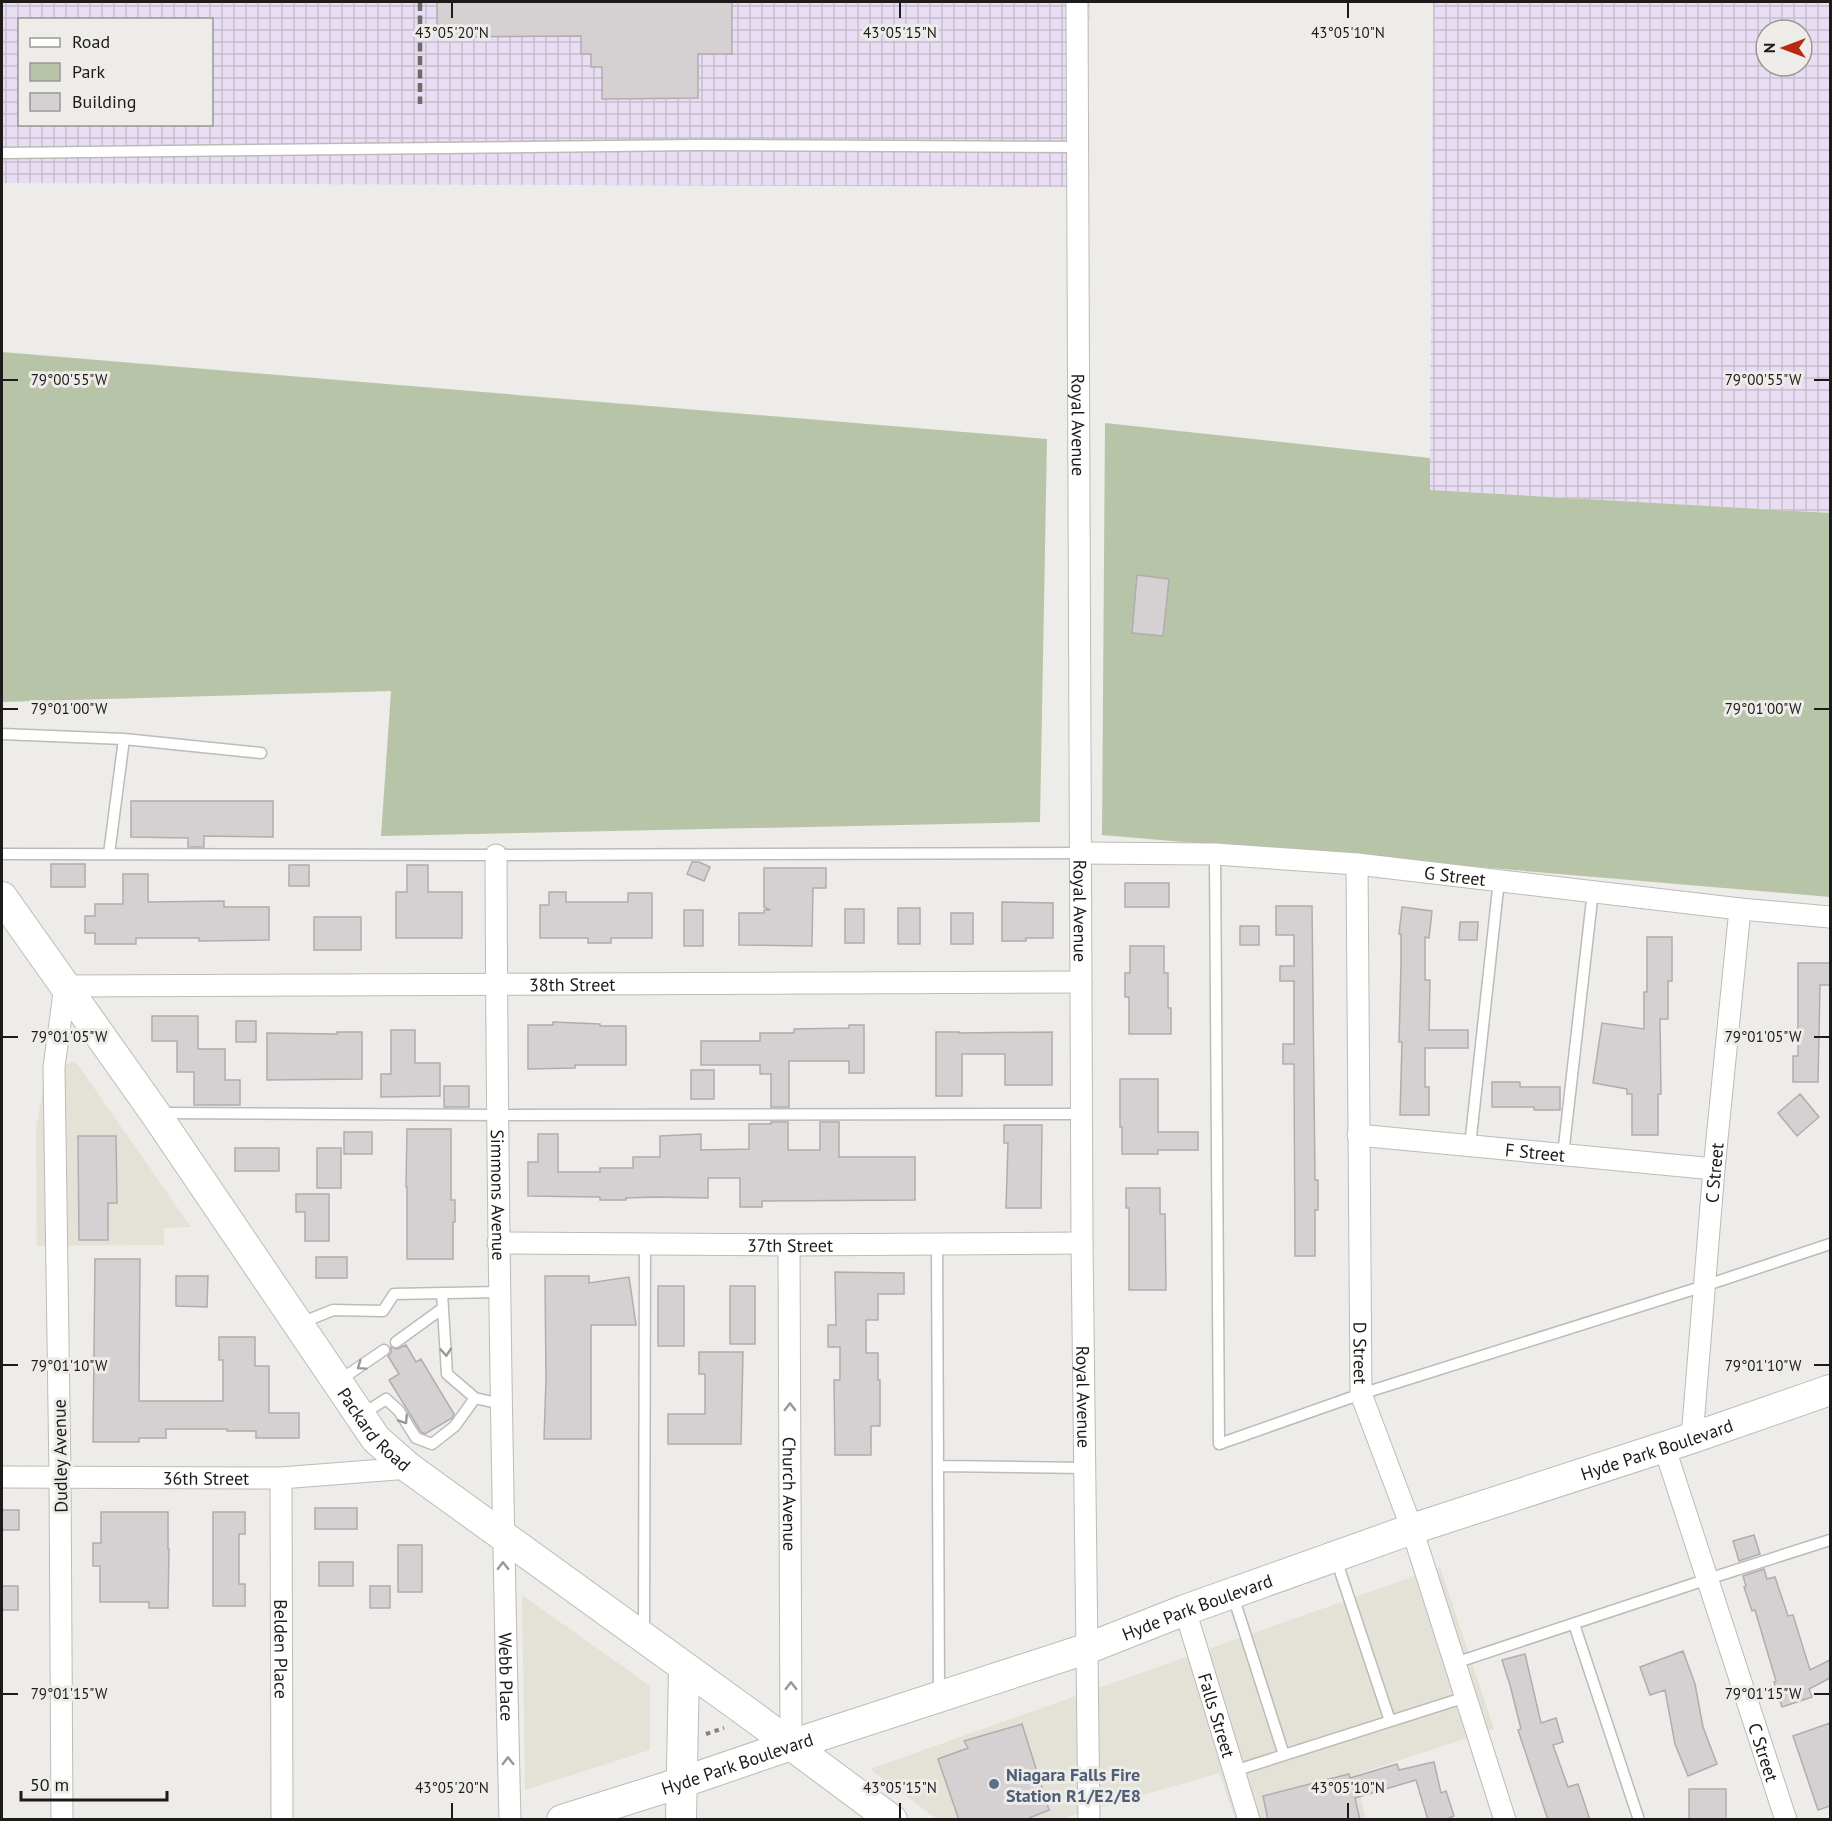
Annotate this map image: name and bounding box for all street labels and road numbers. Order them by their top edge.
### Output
street label: Royal Avenue [1067,374,1090,476]
street label: Royal Avenue [1069,860,1092,962]
street label: G Street [1423,860,1487,891]
street label: 38th Street [529,972,615,996]
street label: Simmons Avenue [486,1129,511,1261]
street label: F Street [1504,1138,1566,1166]
street label: C Street [1700,1142,1728,1204]
street label: 37th Street [747,1233,833,1257]
street label: D Street [1349,1322,1372,1384]
street label: Royal Avenue [1072,1346,1096,1448]
street label: Packard Road [333,1383,416,1476]
street label: Dudley Avenue [48,1399,72,1513]
street label: Hyde Park Boulevard [1578,1413,1736,1485]
street label: Church Avenue [778,1437,802,1551]
street label: 36th Street [163,1466,249,1489]
street label: Hyde Park Boulevard [1118,1568,1275,1645]
street label: Belden Place [270,1599,293,1699]
street label: Webb Place [494,1632,519,1722]
street label: Falls Street [1193,1670,1241,1760]
street label: C Street [1744,1720,1784,1784]
street label: Hyde Park Boulevard [658,1727,816,1800]

